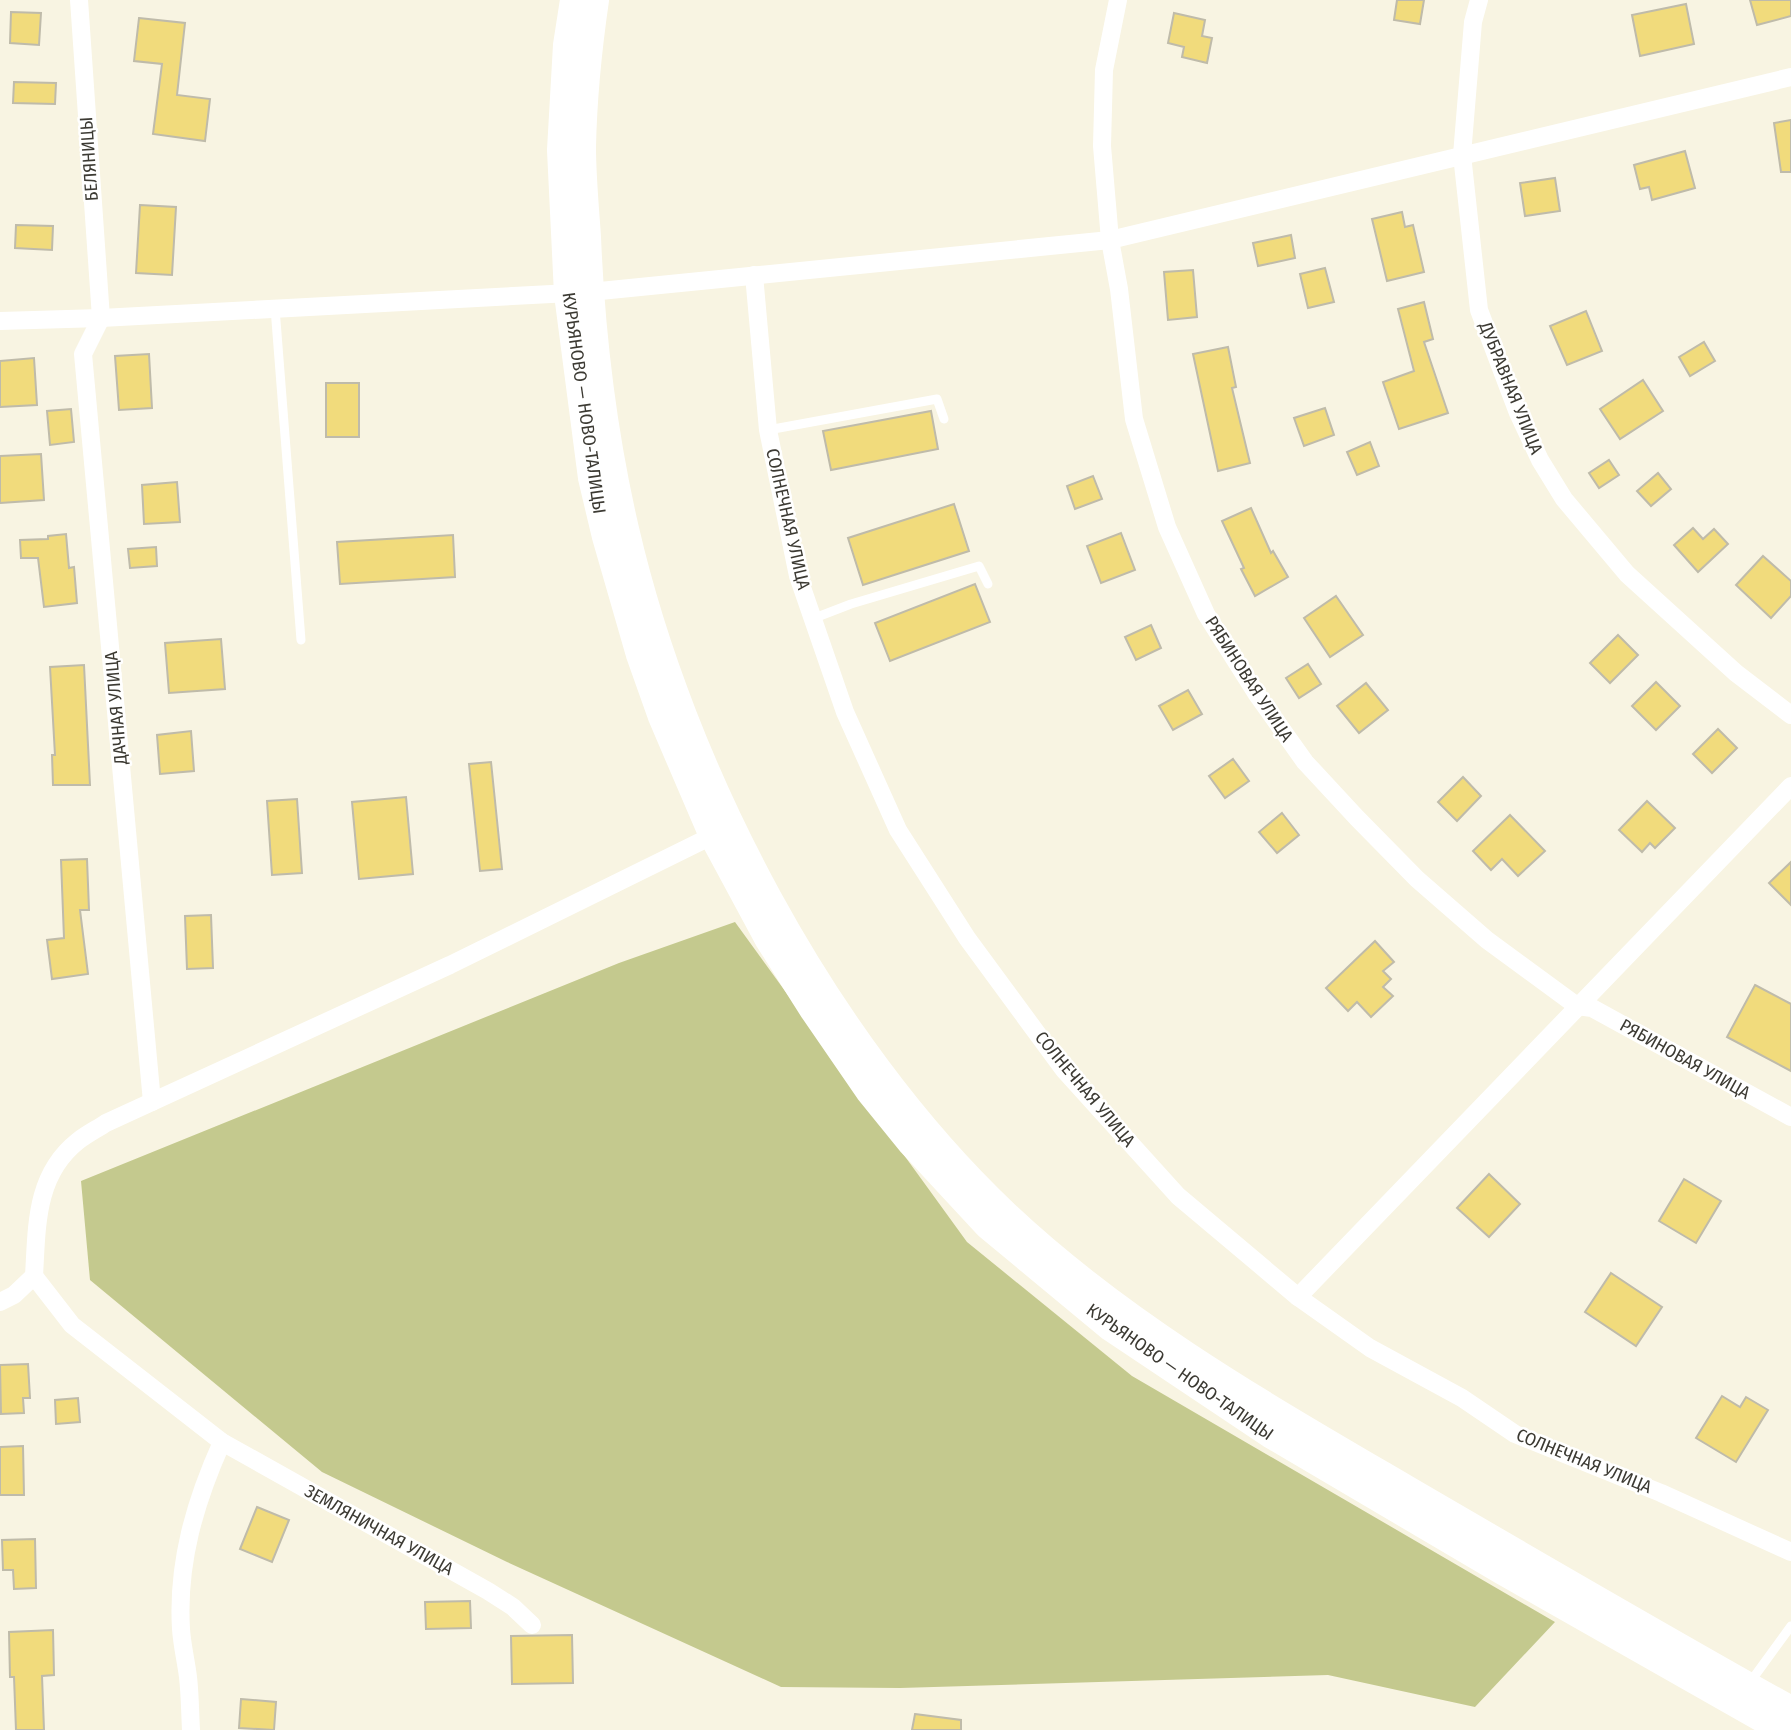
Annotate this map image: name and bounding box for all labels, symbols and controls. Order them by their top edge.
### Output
street label: БЕЛЯНИЦЫ [75,116,103,202]
street label: КУРЬЯНОВО — НОВО-ТАЛИЦЫ [558,291,610,515]
street label: ДУБРАВНАЯ УЛИЦА [1474,318,1548,458]
street label: СОЛНЕЧНАЯ УЛИЦА [761,446,815,592]
street label: РЯБИНОВАЯ УЛИЦА [1200,612,1298,746]
street label: ДАЧНАЯ УЛИЦА [100,650,132,767]
street label: РЯБИНОВАЯ УЛИЦА [1616,1014,1754,1104]
street label: СОЛНЕЧНАЯ УЛИЦА [1030,1027,1140,1152]
street label: КУРЬЯНОВО — НОВО-ТАЛИЦЫ [1082,1299,1278,1445]
street label: СОЛНЕЧНАЯ УЛИЦА [1513,1424,1655,1498]
street label: ЗЕМЛЯНИЧНАЯ УЛИЦА [301,1480,458,1580]

